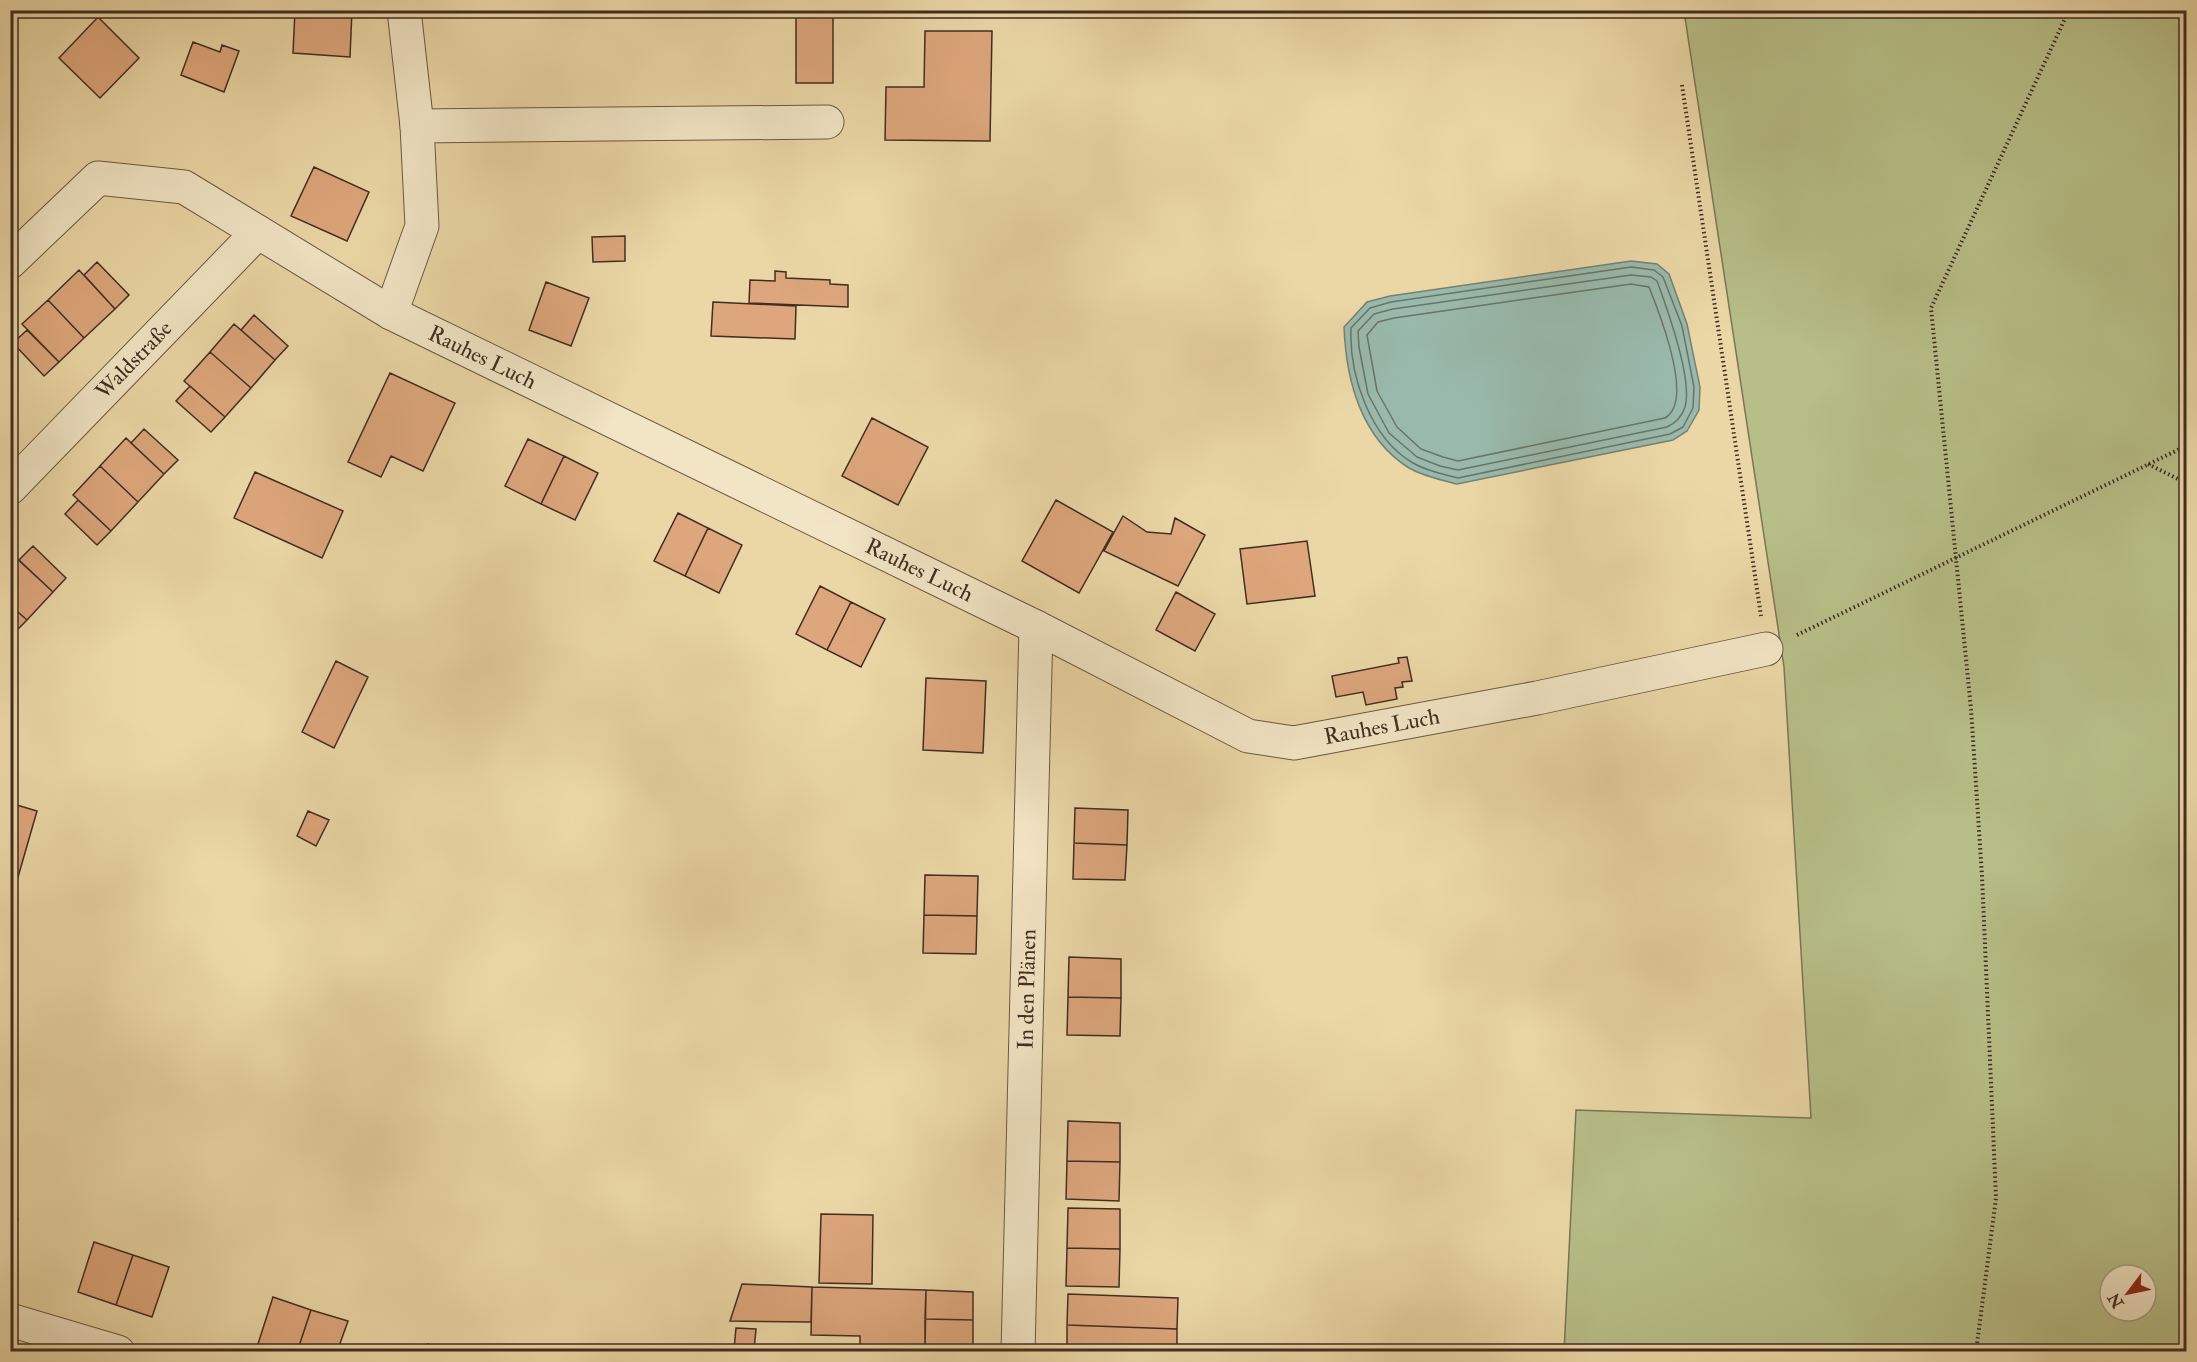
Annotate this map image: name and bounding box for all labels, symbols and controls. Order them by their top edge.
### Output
street label: Waldstraße [89,315,178,406]
street label: Rauhes Luch [424,319,541,396]
street label: Rauhes Luch [861,532,978,609]
street label: Rauhes Luch [1322,702,1442,751]
street label: In den Plänen [1012,929,1042,1050]
north arrow [2098,1263,2158,1323]
text: N [2103,1288,2129,1313]

